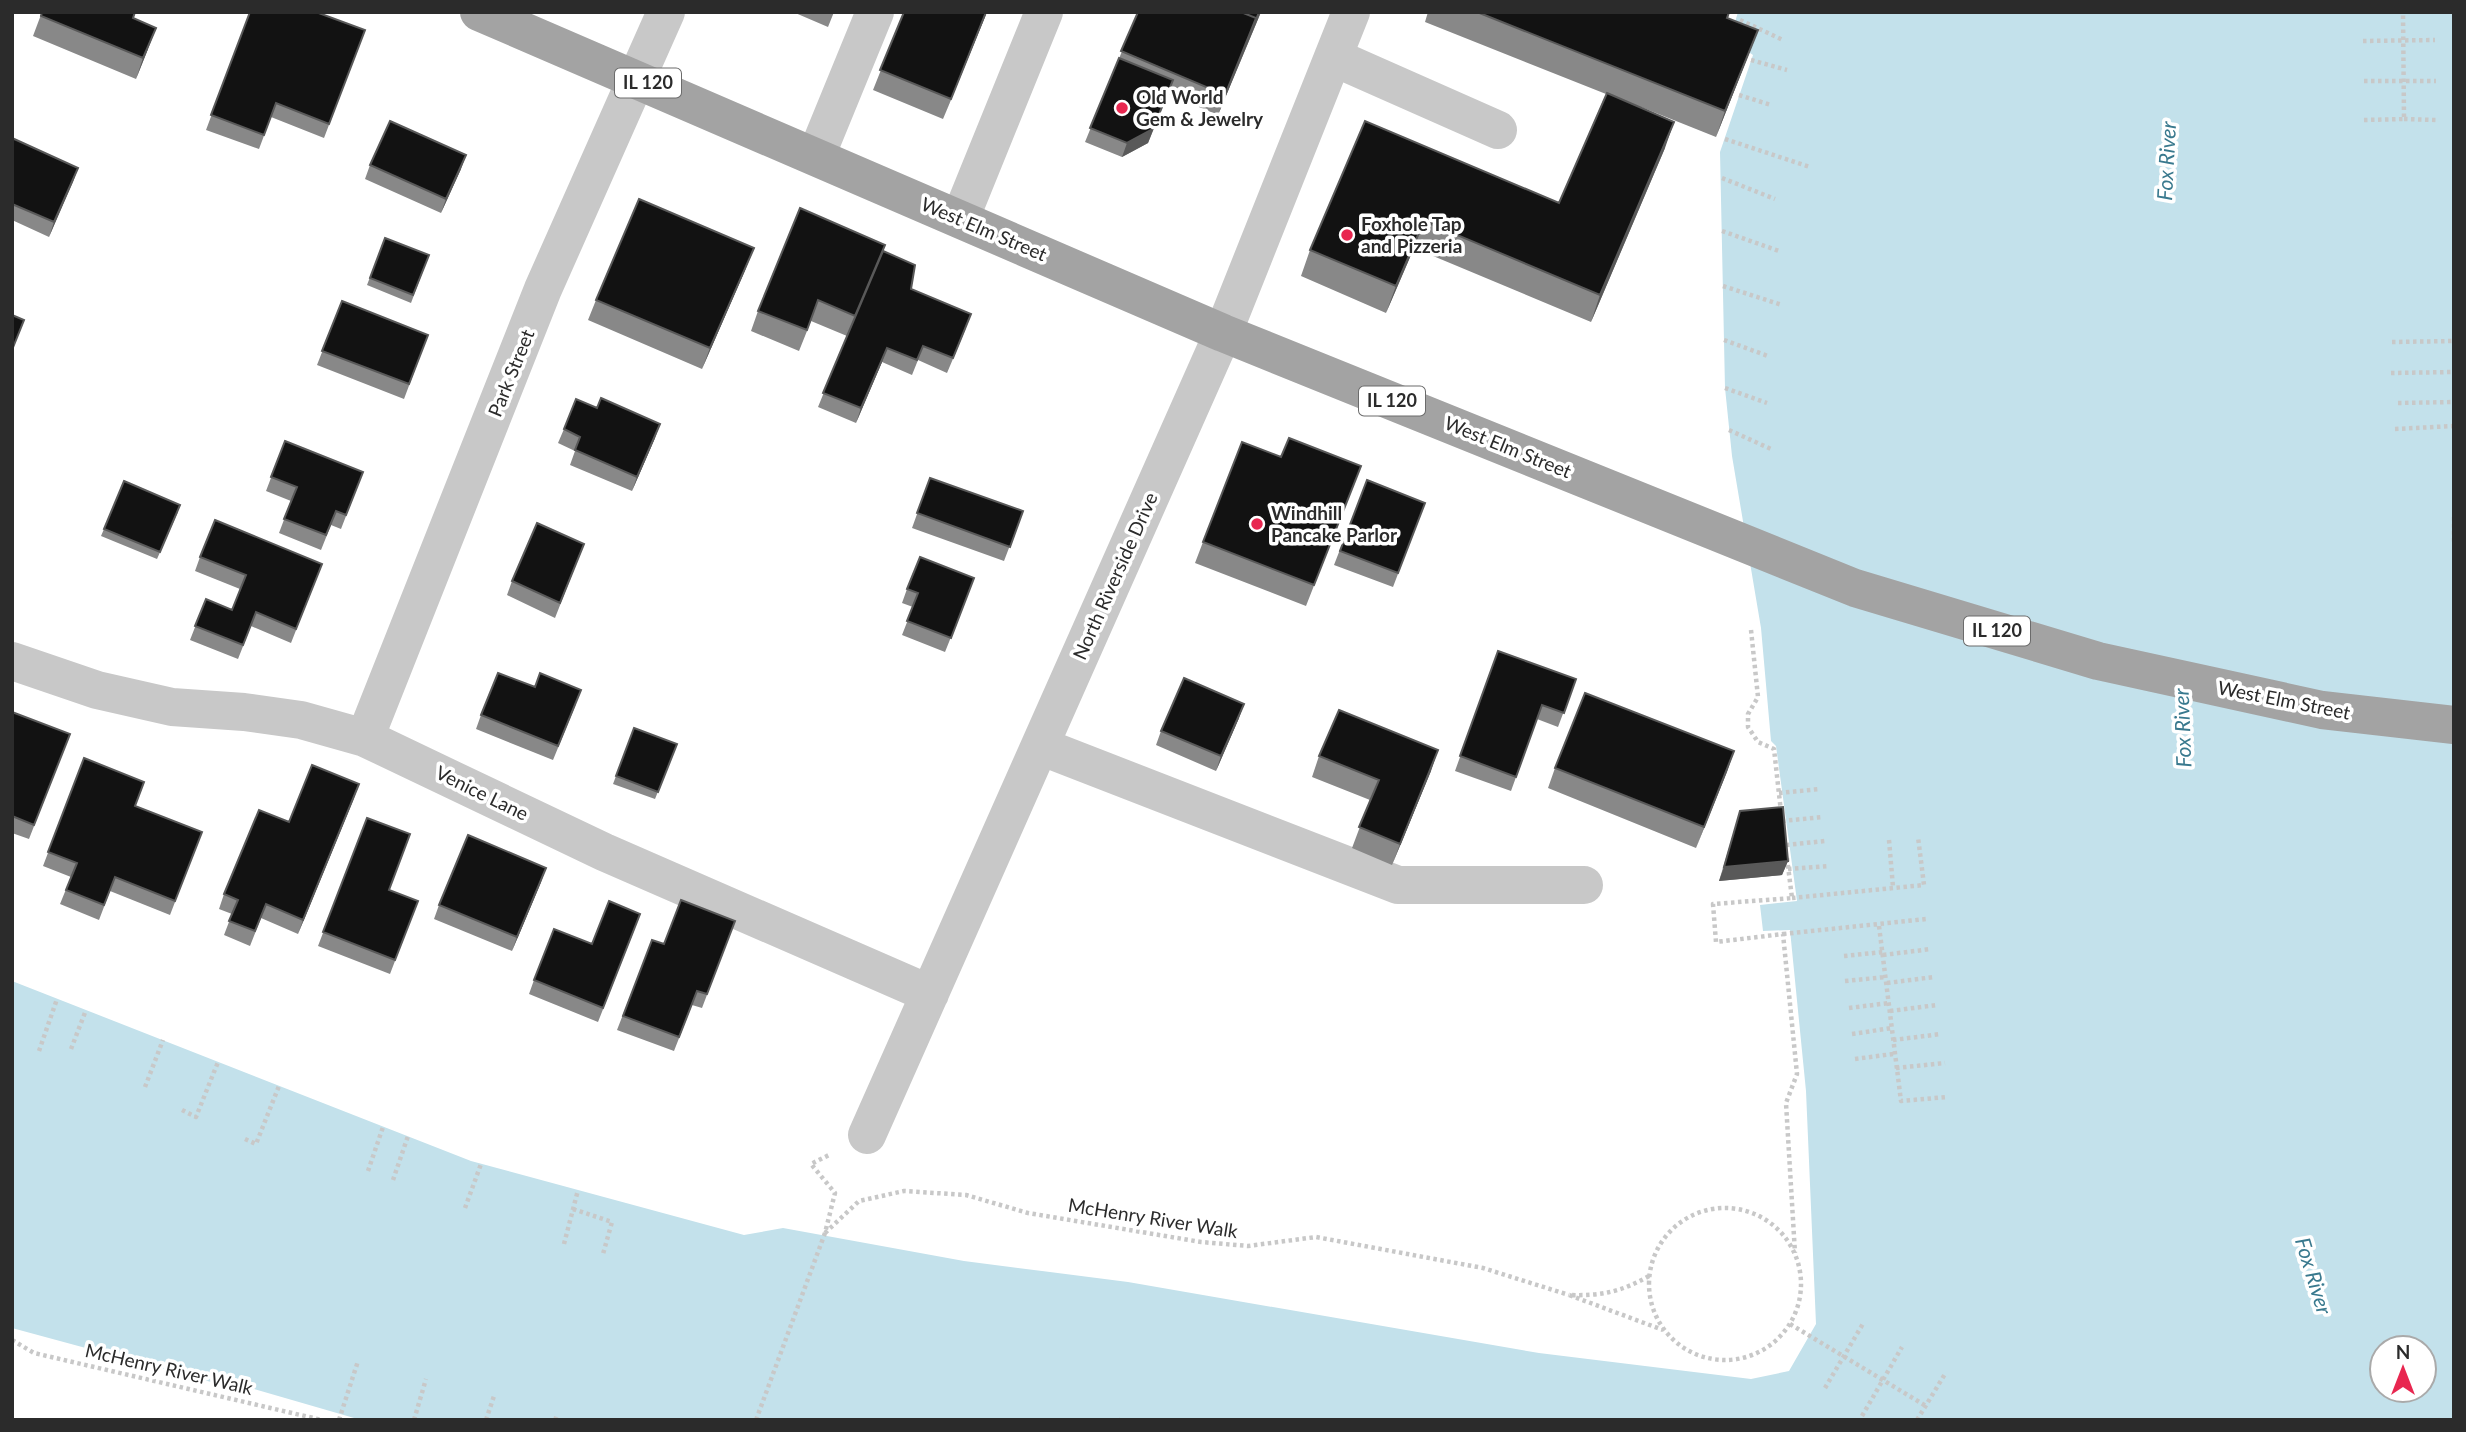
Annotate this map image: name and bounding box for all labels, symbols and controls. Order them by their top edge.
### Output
road number: IL 120 [615,68,681,98]
place label: Old World Gem & Jewelry [1136,85,1264,130]
marker: Old World Gem & Jewelry [1114,100,1130,116]
water label: Fox River [2151,120,2180,201]
street label: West Elm Street [918,192,1051,265]
place label: Foxhole Tap and Pizzeria [1361,212,1462,257]
marker: Foxhole Tap and Pizzeria [1339,227,1355,243]
street label: Park Street [483,326,539,420]
road number: IL 120 [1359,386,1425,416]
street label: West Elm Street [1442,411,1575,482]
street label: North Riverside Drive [1067,489,1162,663]
place label: Windhill Pancake Parlor [1271,501,1398,546]
marker: Windhill Pancake Parlor [1249,516,1265,532]
road number: IL 120 [1964,616,2030,646]
street label: West Elm Street [2216,675,2352,724]
water label: Fox River [2168,687,2195,768]
street label: Venice Lane [432,760,532,825]
street label: McHenry River Walk [1067,1193,1240,1242]
water label: Fox River [2291,1234,2338,1318]
north arrow [2368,1334,2438,1404]
street label: McHenry River Walk [83,1338,256,1399]
text: N [2396,1340,2410,1363]

